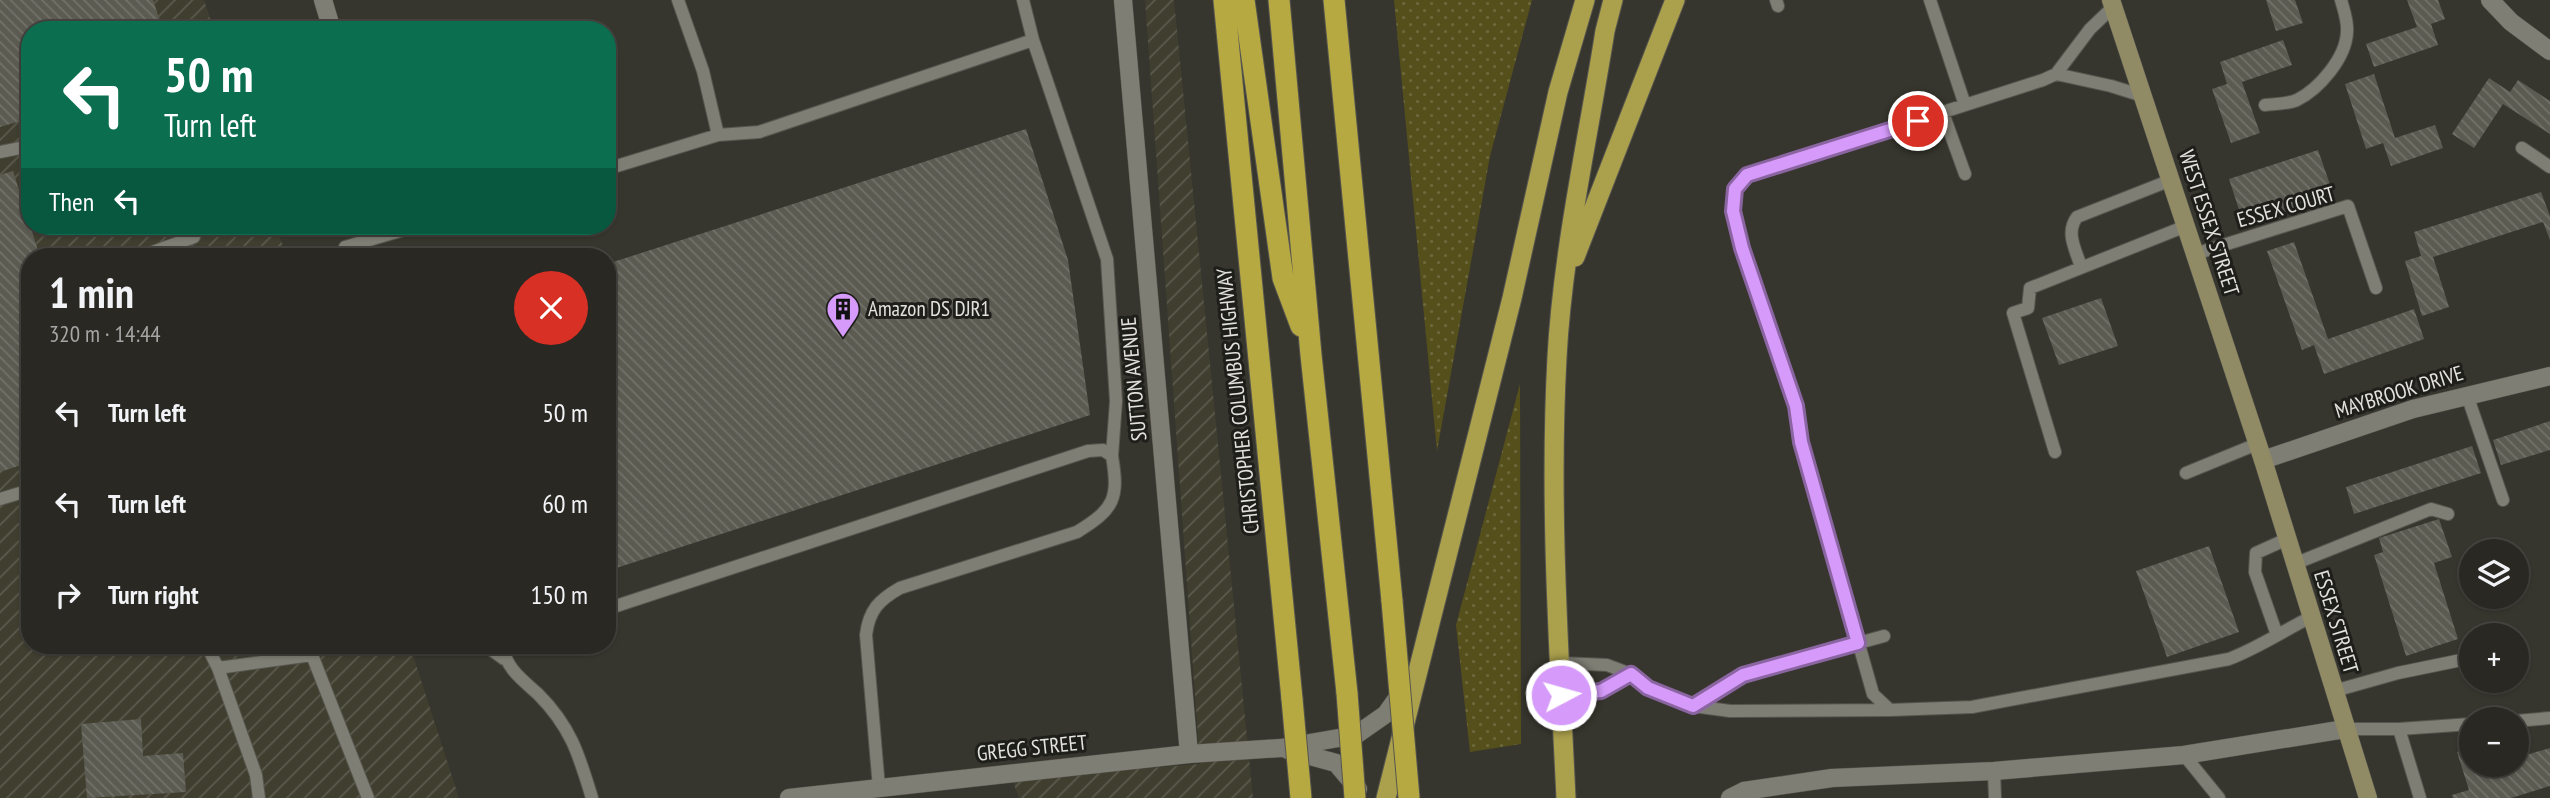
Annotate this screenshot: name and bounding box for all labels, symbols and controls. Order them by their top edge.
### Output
text: 50 m [164,42,253,106]
icon: left [49,49,140,140]
pin [1888,91,1948,151]
icon: arrive [1899,102,1937,140]
text: Turn left [164,104,256,146]
street label: WEST ESSEX STREET [2173,147,2246,300]
street label: ESSEX COURT [2234,180,2338,233]
icon: left [108,182,146,220]
text: Then [49,185,94,218]
text: 1 min [49,265,134,320]
street label: CHRISTOPHER COLUMBUS HIGHWAY [1210,267,1265,535]
button: close [514,271,588,345]
building icon: Amazon DS DJR1 [824,290,862,339]
place label: Amazon DS DJR1 [868,295,990,322]
street label: SUTTON AVENUE [1115,316,1152,442]
text: 320 m · 14:44 [49,319,161,348]
street label: MAYBROOK DRIVE [2331,359,2466,424]
icon: left [49,394,87,432]
text: Turn left [108,396,186,429]
text: 50 m [542,396,588,429]
icon: left [49,485,87,523]
text: Turn left [108,487,186,520]
text: 60 m [542,487,588,520]
map controls [2459,539,2529,777]
button: layers [2459,539,2529,609]
street label: ESSEX STREET [2308,567,2365,677]
icon: right [49,576,87,614]
text: Turn right [108,578,199,611]
text: 150 m [530,578,588,611]
button: + [2459,623,2529,693]
position arrow [1524,658,1598,732]
button: − [2459,707,2529,777]
street label: GREGG STREET [976,728,1089,767]

